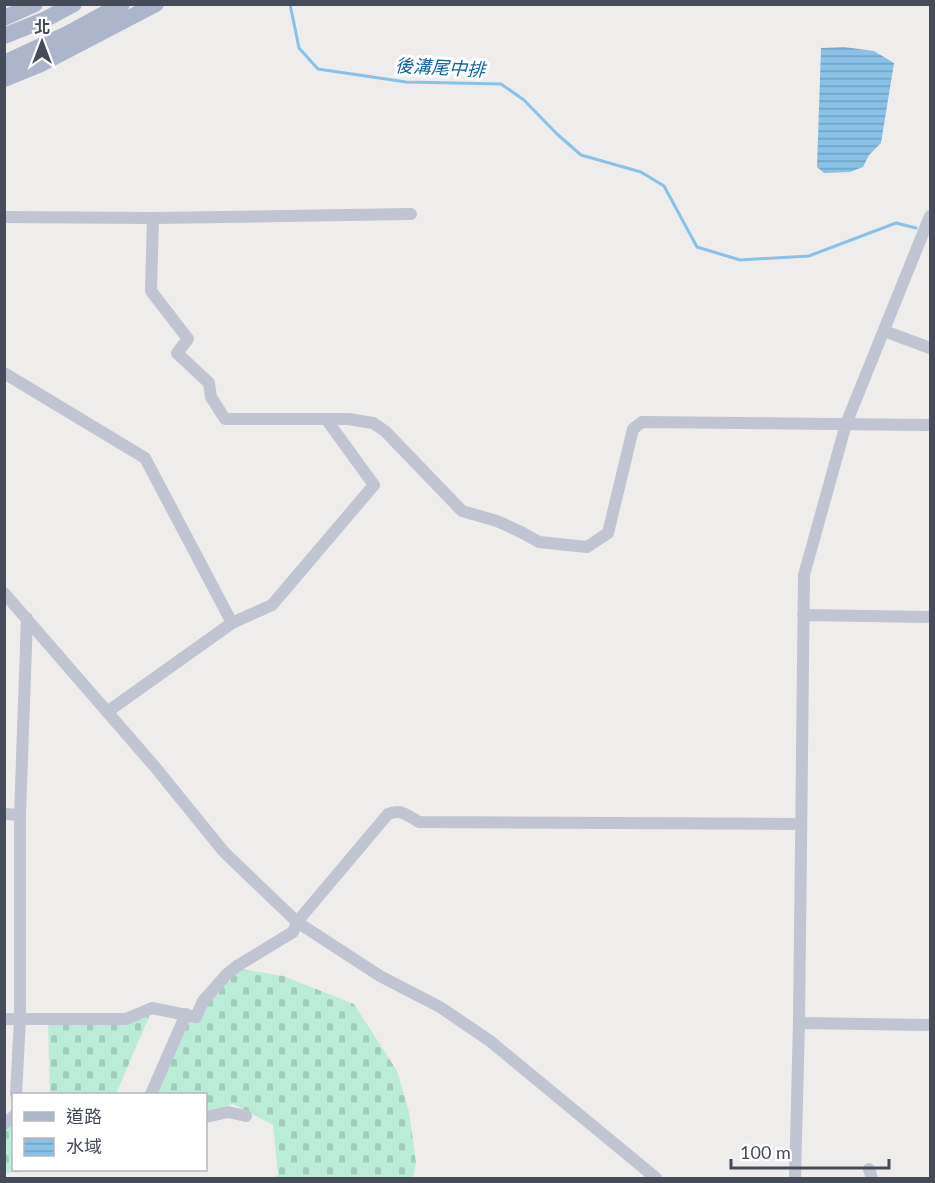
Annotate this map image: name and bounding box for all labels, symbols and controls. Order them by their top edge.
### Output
north arrow [12,12,72,72]
text: 北 [34,17,50,36]
water label: 後溝尾中排 [395,54,488,80]
legend [12,1093,207,1171]
text: 道路 [66,1105,102,1127]
scale bar [731,1132,888,1170]
text: 水域 [66,1135,102,1157]
text: 100 m [740,1141,791,1163]

